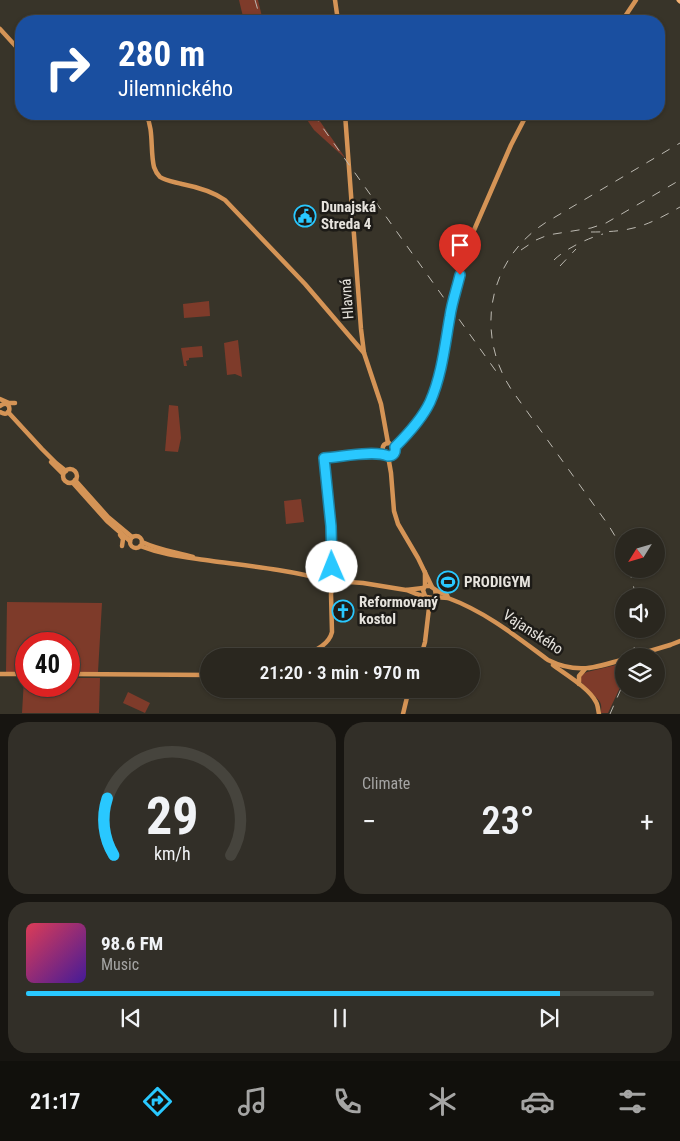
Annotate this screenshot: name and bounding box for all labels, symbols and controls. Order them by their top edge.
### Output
text: 280 m [118,34,205,75]
icon: right [35,35,100,100]
text: Jilemnického [118,76,233,101]
place label: Dunajská Streda 4 [321,198,376,233]
public building icon: Dunajská Streda 4 [293,204,317,228]
pin [439,224,481,275]
icon: arrive [446,231,474,259]
street label: Hlavná [337,278,357,320]
north arrow [615,528,665,578]
map controls [615,528,665,698]
position arrow [305,540,357,592]
sports icon: PRODIGYM [436,570,460,594]
place label: PRODIGYM [464,573,531,591]
button: sound [615,588,665,638]
place label: Reformovaný kostol [359,593,438,628]
church icon: Reformovaný kostol [331,599,355,623]
street label: Vajanského [499,606,567,658]
speed limit sign: 40 [15,632,80,697]
button: layers [615,648,665,698]
text: 21:20 · 3 min · 970 m [260,661,420,684]
text: Climate [362,774,410,793]
text: 29 [146,786,198,847]
text: 23° [482,799,534,843]
text: − [362,805,376,838]
text: + [640,805,654,838]
text: km/h [154,843,190,864]
text: 98.6 FM [101,932,163,955]
text: Music [101,955,139,974]
icon: previous [117,1004,145,1032]
icon: pause [326,1004,354,1032]
icon: next [535,1004,563,1032]
icon: directions [140,1084,175,1119]
icon: music [235,1084,270,1119]
icon: phone [330,1084,365,1119]
icon: climate [425,1084,460,1119]
icon: car [520,1084,555,1119]
icon: filters [615,1084,650,1119]
text: 21:17 [30,1089,80,1114]

